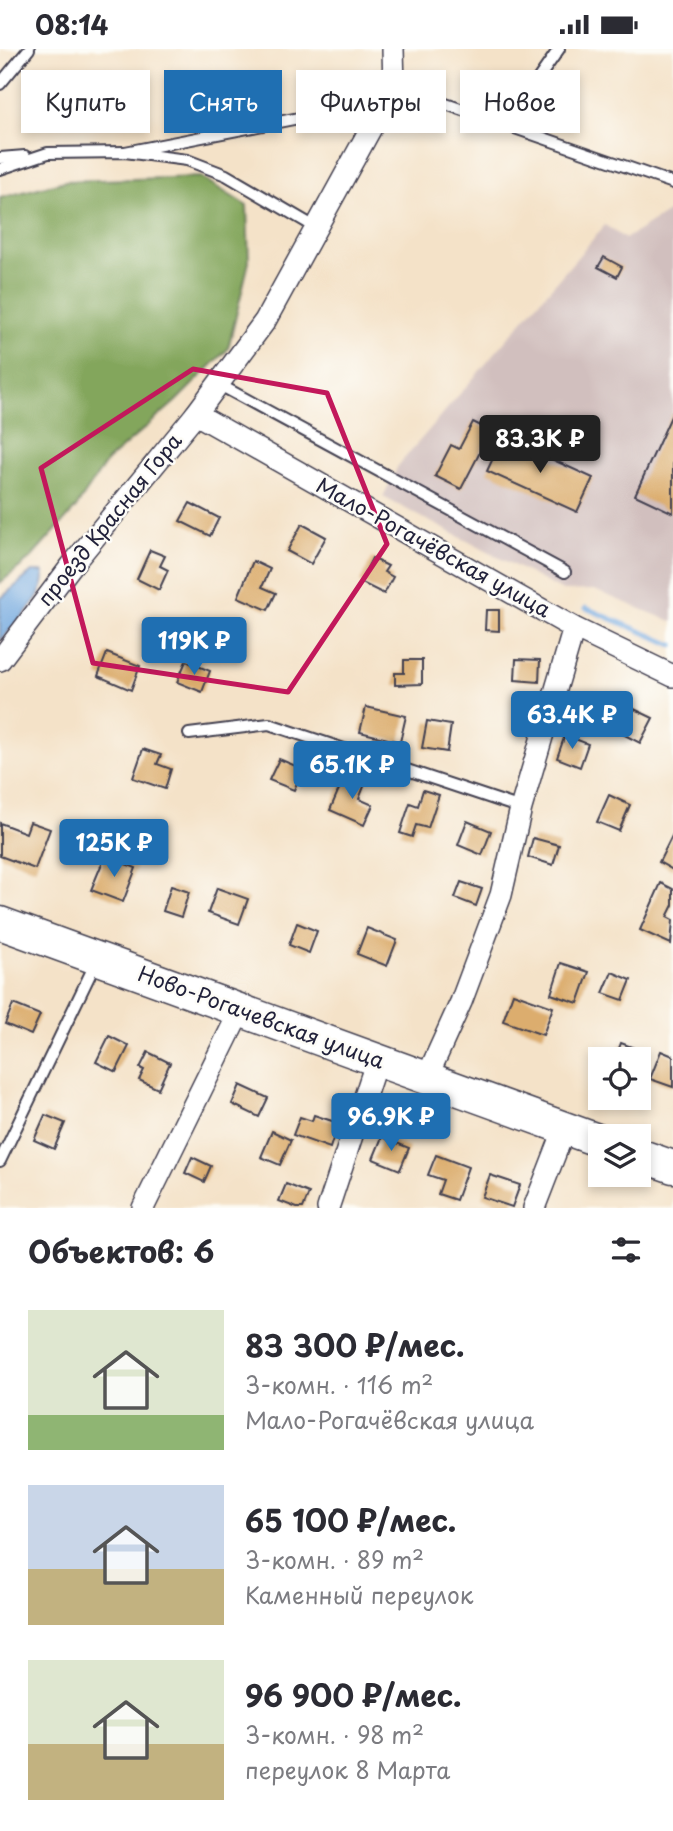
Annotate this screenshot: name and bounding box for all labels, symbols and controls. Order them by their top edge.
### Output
text: 08:14 [35,5,108,44]
chip: Купить [21,70,150,133]
chip: Снять [164,70,282,133]
chip: Фильтры [296,70,446,133]
chip: Новое [460,70,580,133]
pin: 83.3K ₽ [475,415,605,475]
text: 83.3K ₽ [495,420,585,455]
street label: проезд Красная Гора [29,425,188,612]
street label: Мало-Рогачёвская улица [311,468,558,625]
pin: 119K ₽ [137,617,251,677]
text: 119K ₽ [158,622,230,657]
pin: 63.4K ₽ [507,691,637,751]
text: 63.4K ₽ [527,696,617,731]
pin: 65.1K ₽ [287,741,417,801]
text: 65.1K ₽ [309,746,395,781]
pin: 125K ₽ [57,819,171,879]
text: 125K ₽ [75,824,153,859]
street label: Ново-Рогачевская улица [134,957,390,1076]
map controls [588,1047,651,1187]
button: locate [588,1047,651,1110]
pin: 96.9K ₽ [326,1093,456,1153]
text: 96.9K ₽ [347,1098,435,1133]
button: layers [588,1124,651,1187]
text: Объектов: 6 [28,1228,214,1273]
icon: filters [607,1231,645,1269]
text: 83 300 ₽/мес. [245,1322,465,1367]
icon: home [84,1338,168,1422]
text: 3-комн. · 116 m² [245,1367,433,1402]
text: Мало-Рогачёвская улица [245,1402,534,1437]
text: 65 100 ₽/мес. [245,1497,456,1542]
icon: home [84,1513,168,1597]
text: 3-комн. · 89 m² [245,1542,424,1577]
text: Каменный переулок [245,1577,473,1612]
text: 96 900 ₽/мес. [245,1672,462,1717]
icon: home [84,1688,168,1772]
text: 3-комн. · 98 m² [245,1717,424,1752]
text: переулок 8 Марта [245,1752,450,1787]

